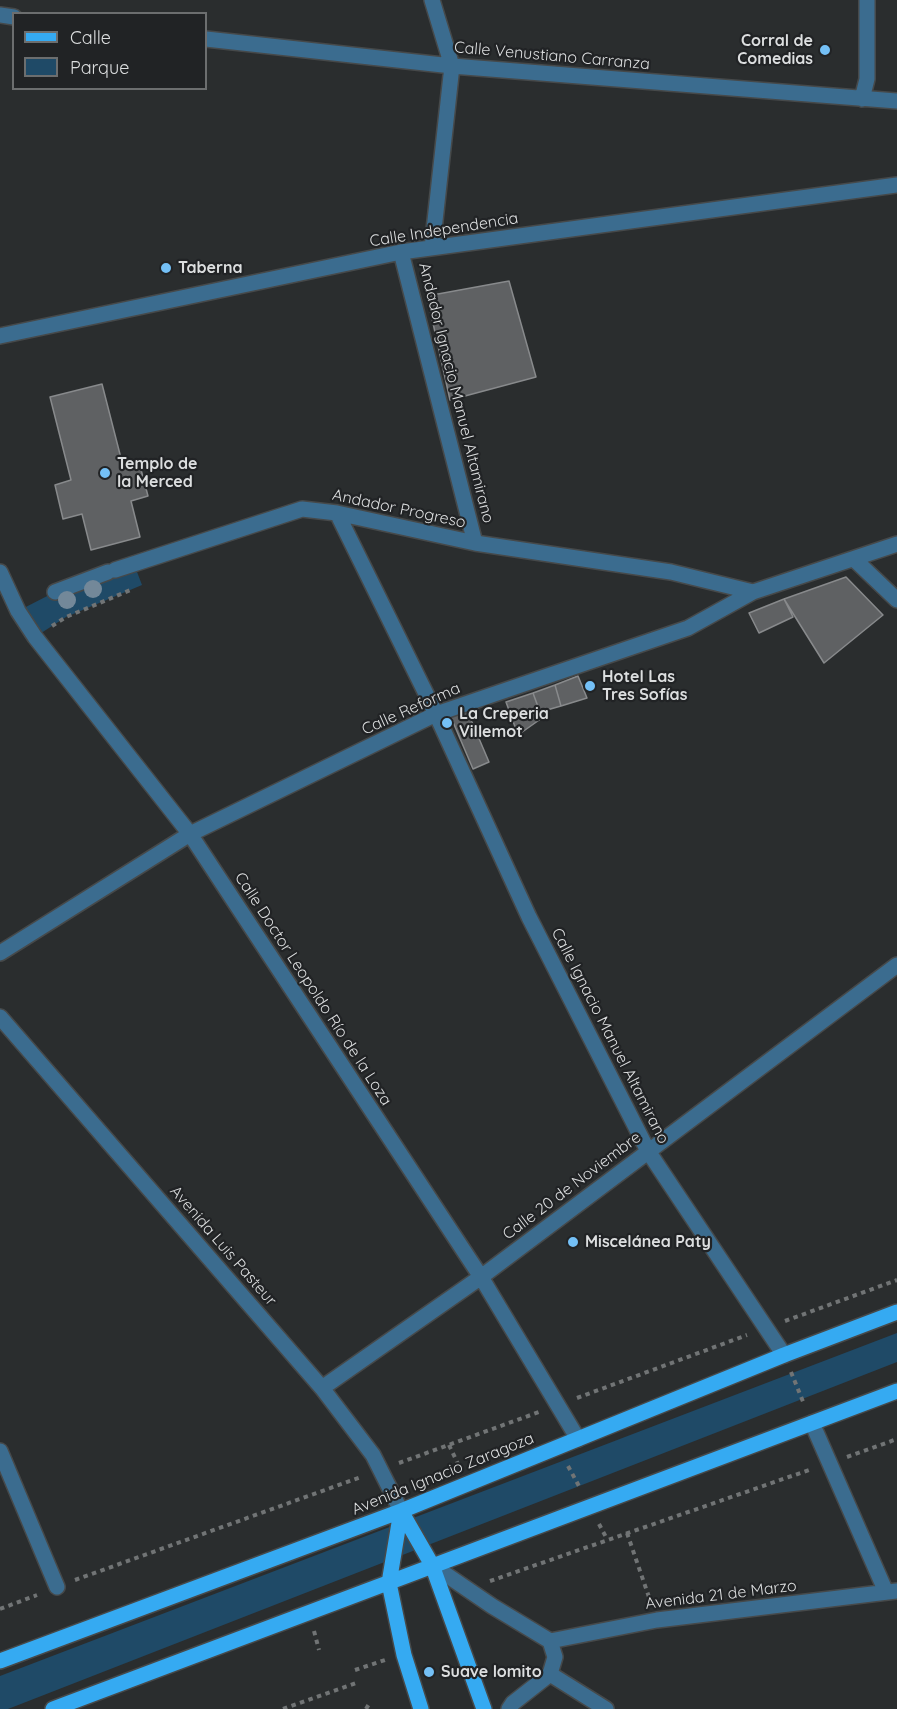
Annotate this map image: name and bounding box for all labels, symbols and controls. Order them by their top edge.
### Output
legend [12,12,207,90]
text: Calle [70,26,111,49]
place label: Corral de Comedias [737,31,813,69]
street label: Calle Venustiano Carranza [453,38,651,74]
marker: Corral de Comedias [818,43,832,57]
text: Parque [70,56,129,79]
street label: Calle Independencia [368,209,520,251]
place label: Taberna [178,258,242,278]
marker: Taberna [159,261,173,275]
street label: Andador Ignacio Manuel Altamirano [414,261,498,525]
place label: Templo de la Merced [117,454,197,492]
marker: Templo de la Merced [98,466,112,480]
street label: Andador Progreso [331,485,467,533]
place label: Hotel Las Tres Sofías [602,667,687,705]
street label: Calle Reforma [359,679,463,739]
marker: Hotel Las Tres Sofías [583,679,597,693]
place label: La Creperia Villemot [459,704,549,742]
marker: La Creperia Villemot [440,716,454,730]
street label: Calle Doctor Leopoldo Río de la Loza [230,869,396,1109]
street label: Calle Ignacio Manuel Altamirano [547,925,673,1147]
street label: Calle 20 de Noviembre [499,1128,645,1244]
street label: Avenida Luis Pasteur [166,1182,280,1310]
place label: Miscelánea Paty [585,1232,711,1252]
marker: Miscelánea Paty [566,1235,580,1249]
street label: Avenida Ignacio Zaragoza [349,1429,537,1519]
street label: Avenida 21 de Marzo [644,1576,798,1614]
place label: Suave lomito [441,1662,542,1682]
marker: Suave lomito [422,1665,436,1679]

